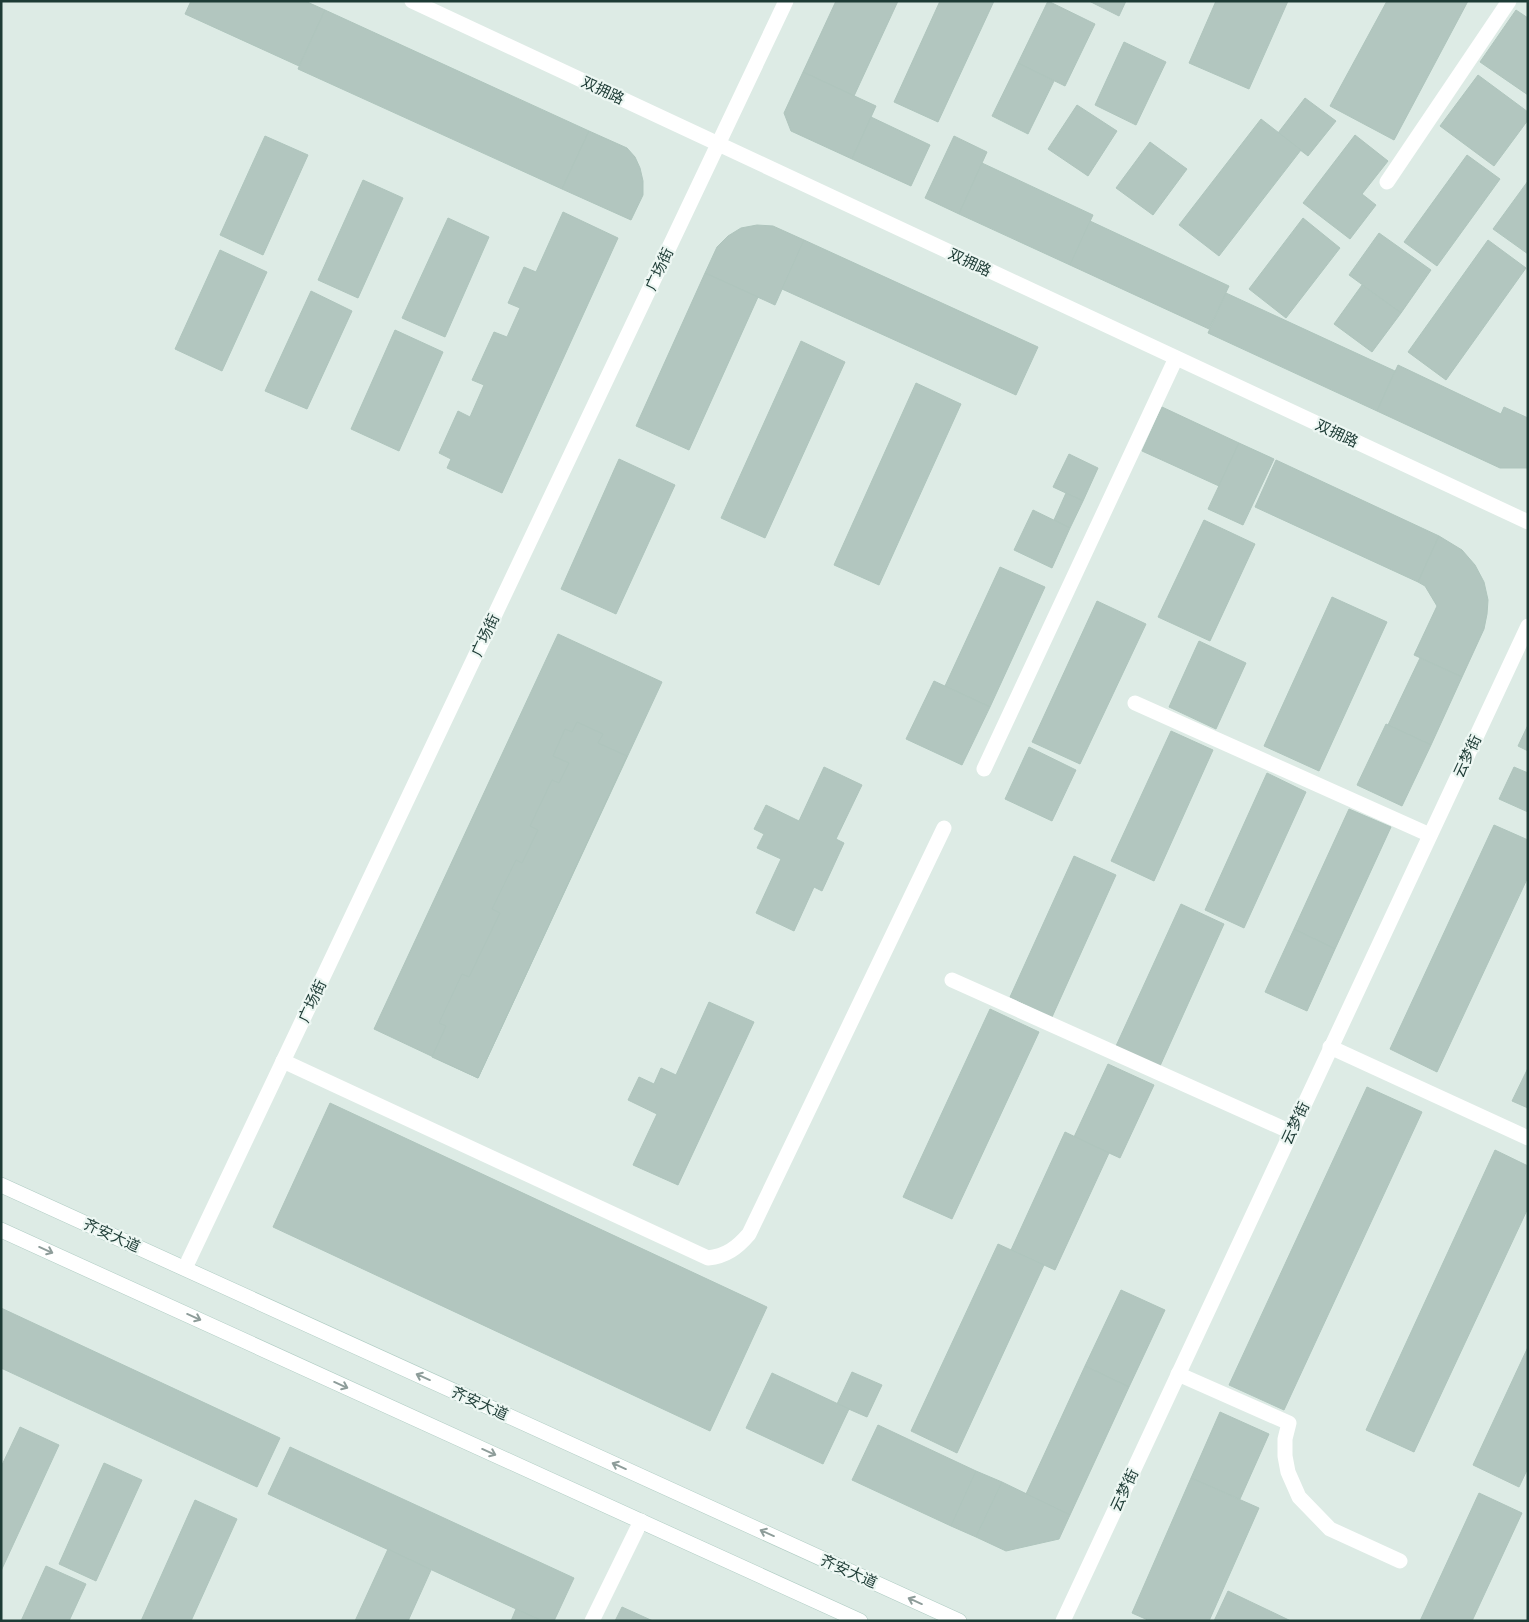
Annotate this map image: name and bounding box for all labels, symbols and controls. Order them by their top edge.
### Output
street label: 双拥路 [579,72,627,108]
street label: 双拥路 [946,244,994,280]
street label: 广场街 [641,245,677,293]
street label: 双拥路 [1313,415,1361,451]
street label: 广场街 [467,611,503,659]
street label: 云梦街 [1449,732,1485,780]
street label: 广场街 [294,977,330,1025]
street label: 云梦街 [1277,1099,1313,1147]
street label: 齐安大道 [81,1214,143,1256]
one-way arrow [38,1246,53,1255]
one-way arrow [186,1313,201,1323]
one-way arrow [416,1372,431,1381]
one-way arrow [333,1380,348,1390]
street label: 齐安大道 [449,1382,511,1424]
one-way arrow [481,1448,496,1457]
one-way arrow [612,1461,627,1470]
street label: 云梦街 [1106,1466,1142,1514]
one-way arrow [760,1528,775,1538]
street label: 齐安大道 [818,1550,880,1592]
one-way arrow [908,1595,923,1605]

